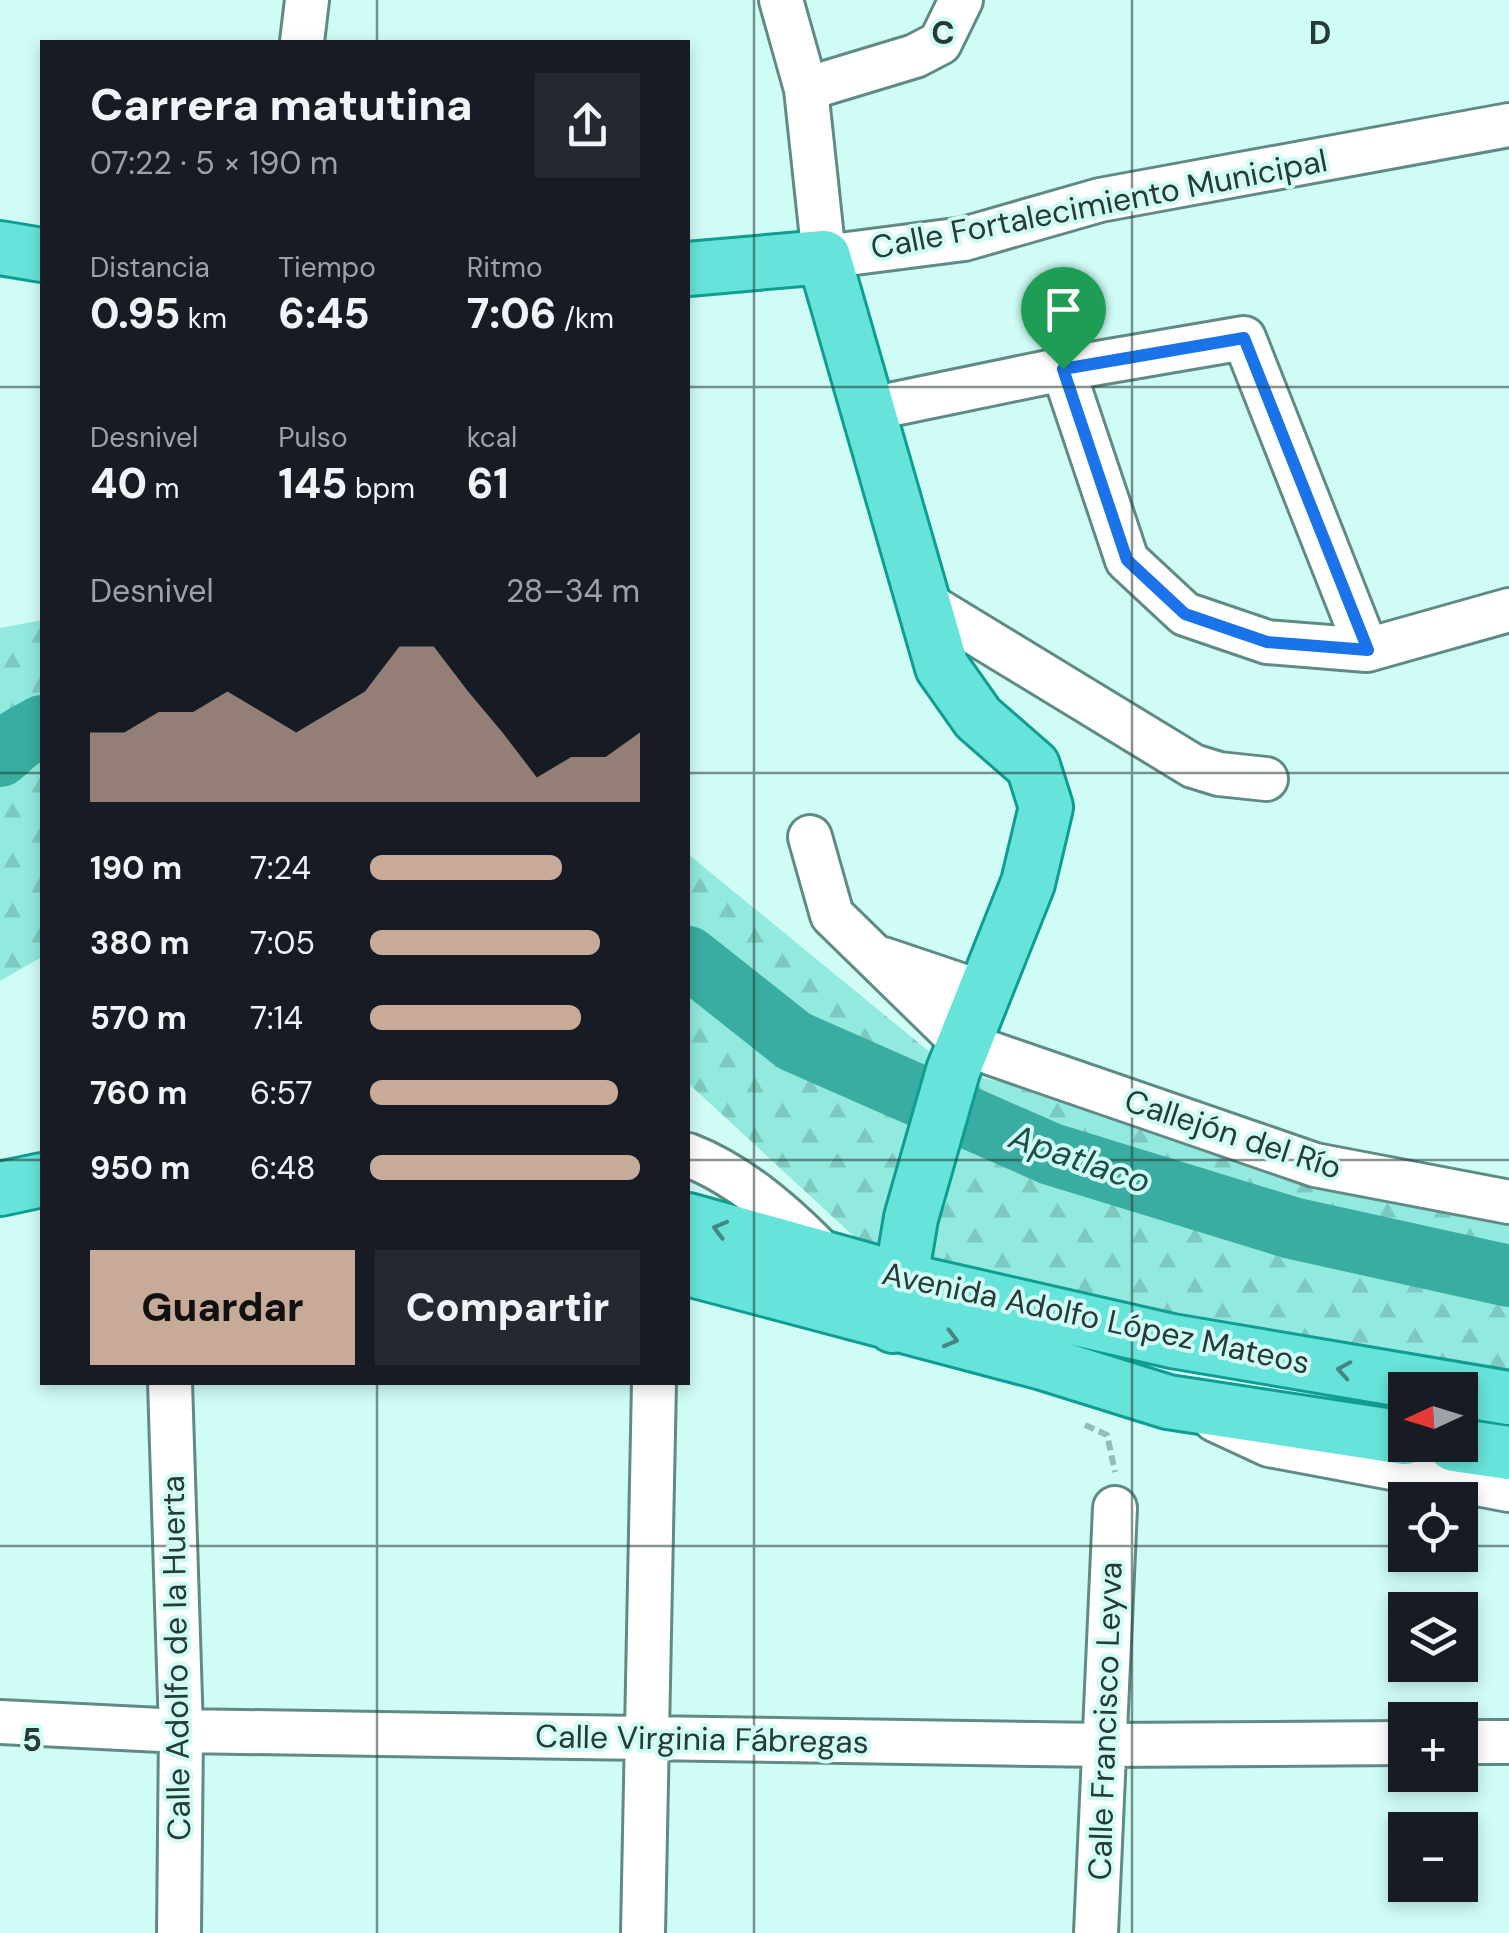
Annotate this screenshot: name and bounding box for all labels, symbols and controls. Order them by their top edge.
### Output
text: C [931,12,955,54]
text: D [1309,12,1331,54]
button: share [535,73,640,178]
text: Carrera matutina [90,75,473,134]
street label: Calle Fortalecimiento Municipal [867,139,1331,269]
text: 07:22 · 5 × 190 m [90,142,338,184]
text: Distancia [90,249,210,286]
text: Tiempo [278,249,376,286]
text: Ritmo [467,249,543,286]
pin [1021,267,1106,370]
icon: arrive [1036,282,1091,337]
text: 0.95 [90,286,180,341]
text: 6:45 [278,286,370,341]
text: 7:06 [467,286,556,341]
text: km [180,300,227,337]
text: /km [556,300,614,337]
text: Desnivel [90,419,198,456]
text: Pulso [278,419,348,456]
text: kcal [467,419,517,456]
text: 40 [90,456,147,511]
text: 145 [278,456,348,511]
text: 61 [467,456,509,511]
text: m [147,470,180,507]
text: bpm [348,470,415,507]
text: Desnivel [90,570,214,612]
text: 28–34 m [506,570,640,612]
text: 190 m [90,847,182,889]
text: 7:24 [250,847,311,889]
text: 380 m [90,922,190,964]
text: 7:05 [250,922,315,964]
text: 570 m [90,997,187,1039]
text: 7:14 [250,997,303,1039]
text: 760 m [90,1072,187,1114]
text: 6:57 [250,1072,313,1114]
street label: Callejón del Río [1119,1079,1347,1189]
water label: Apatlaco [1003,1113,1156,1205]
text: 950 m [90,1147,190,1189]
text: 6:48 [250,1147,315,1189]
one-way arrow [712,1219,729,1240]
button: Guardar [90,1250,355,1365]
button: Compartir [375,1250,640,1365]
street label: Avenida Adolfo López Mateos [878,1252,1314,1384]
one-way arrow [942,1327,959,1348]
one-way arrow [1336,1360,1352,1381]
north arrow [1388,1372,1478,1462]
map controls [1388,1372,1478,1902]
street label: Calle Adolfo de la Huerta [152,1475,200,1841]
button: locate [1388,1482,1478,1572]
street label: Calle Francisco Leyva [1078,1561,1132,1881]
button: layers [1388,1592,1478,1682]
button: + [1388,1702,1478,1792]
street label: Calle Virginia Fábregas [535,1715,869,1763]
text: 5 [22,1719,42,1761]
button: − [1388,1812,1478,1902]

